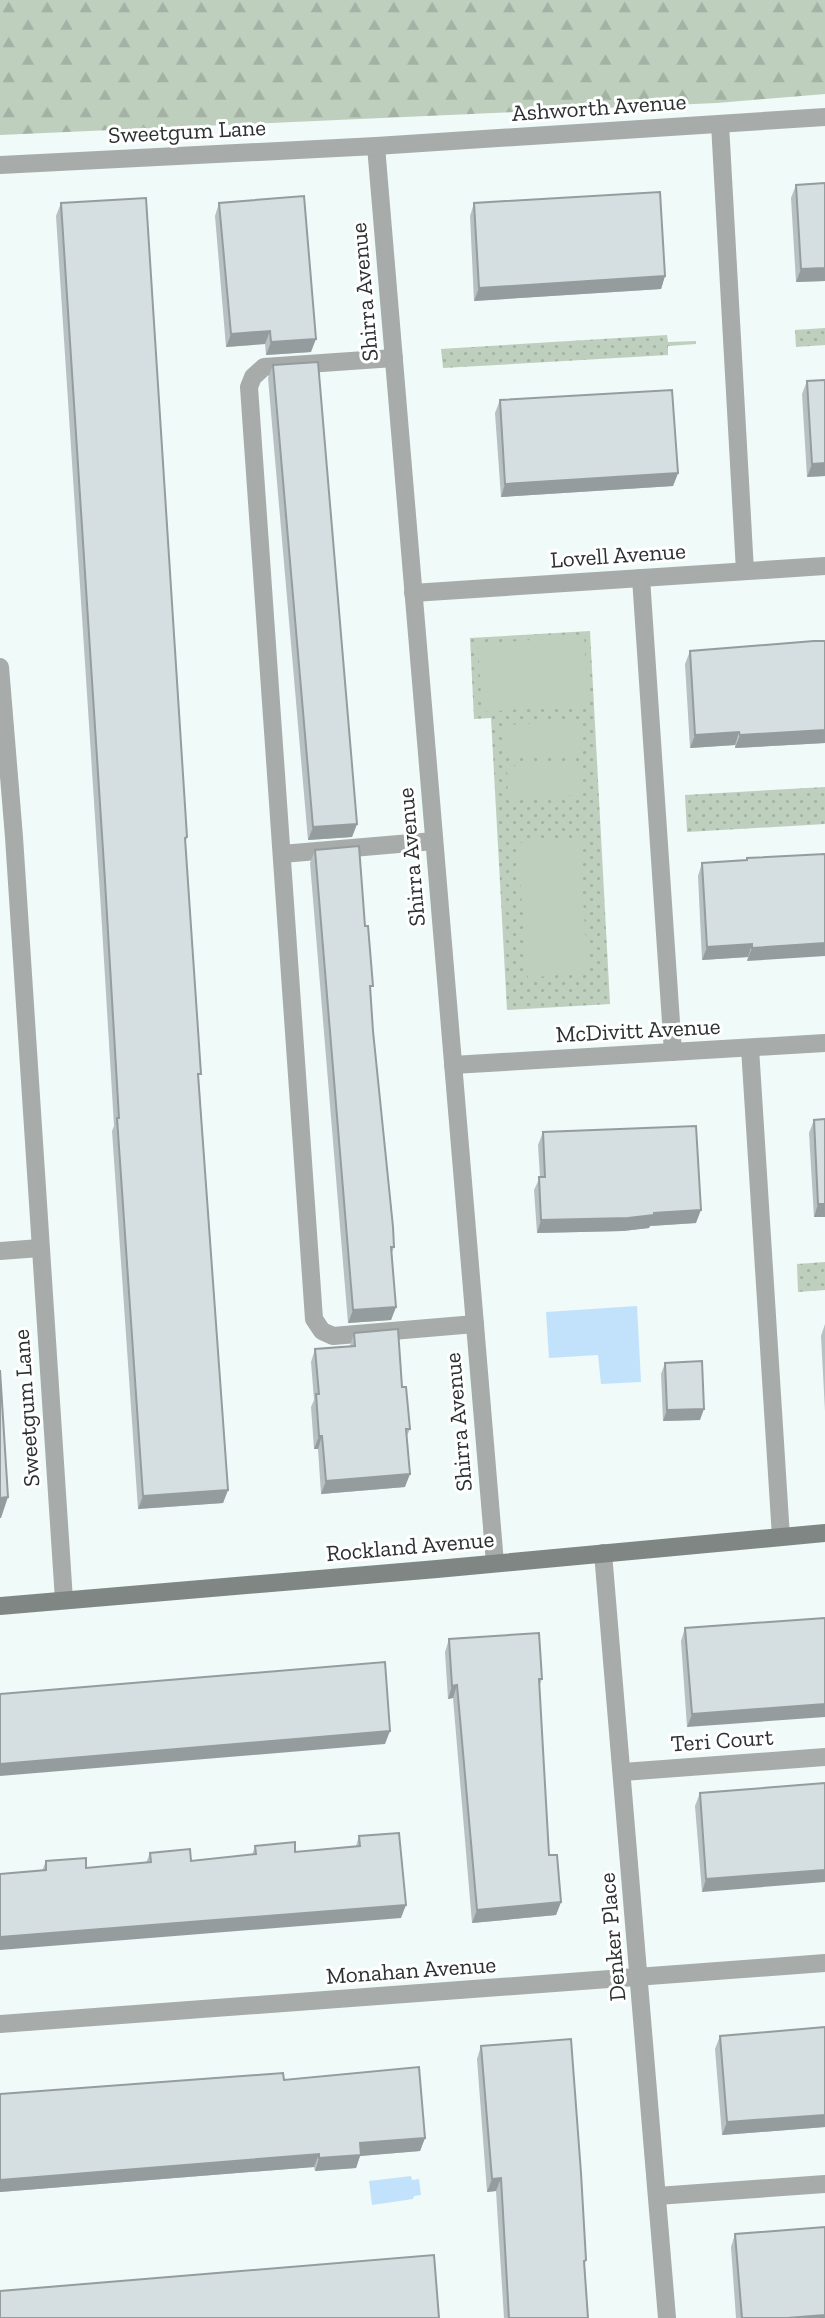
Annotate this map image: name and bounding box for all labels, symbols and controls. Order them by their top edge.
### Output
street label: Ashworth Avenue [511,87,687,127]
street label: Sweetgum Lane [107,113,267,149]
street label: Shirra Avenue [344,221,384,363]
street label: Lovell Avenue [549,536,687,574]
street label: Shirra Avenue [391,786,431,928]
street label: McDivitt Avenue [555,1012,721,1048]
street label: Sweetgum Lane [7,1328,45,1488]
street label: Shirra Avenue [438,1351,478,1493]
street label: Rockland Avenue [325,1525,495,1567]
street label: Teri Court [670,1722,775,1758]
street label: Denker Place [592,1872,632,2002]
street label: Monahan Avenue [325,1950,497,1990]

